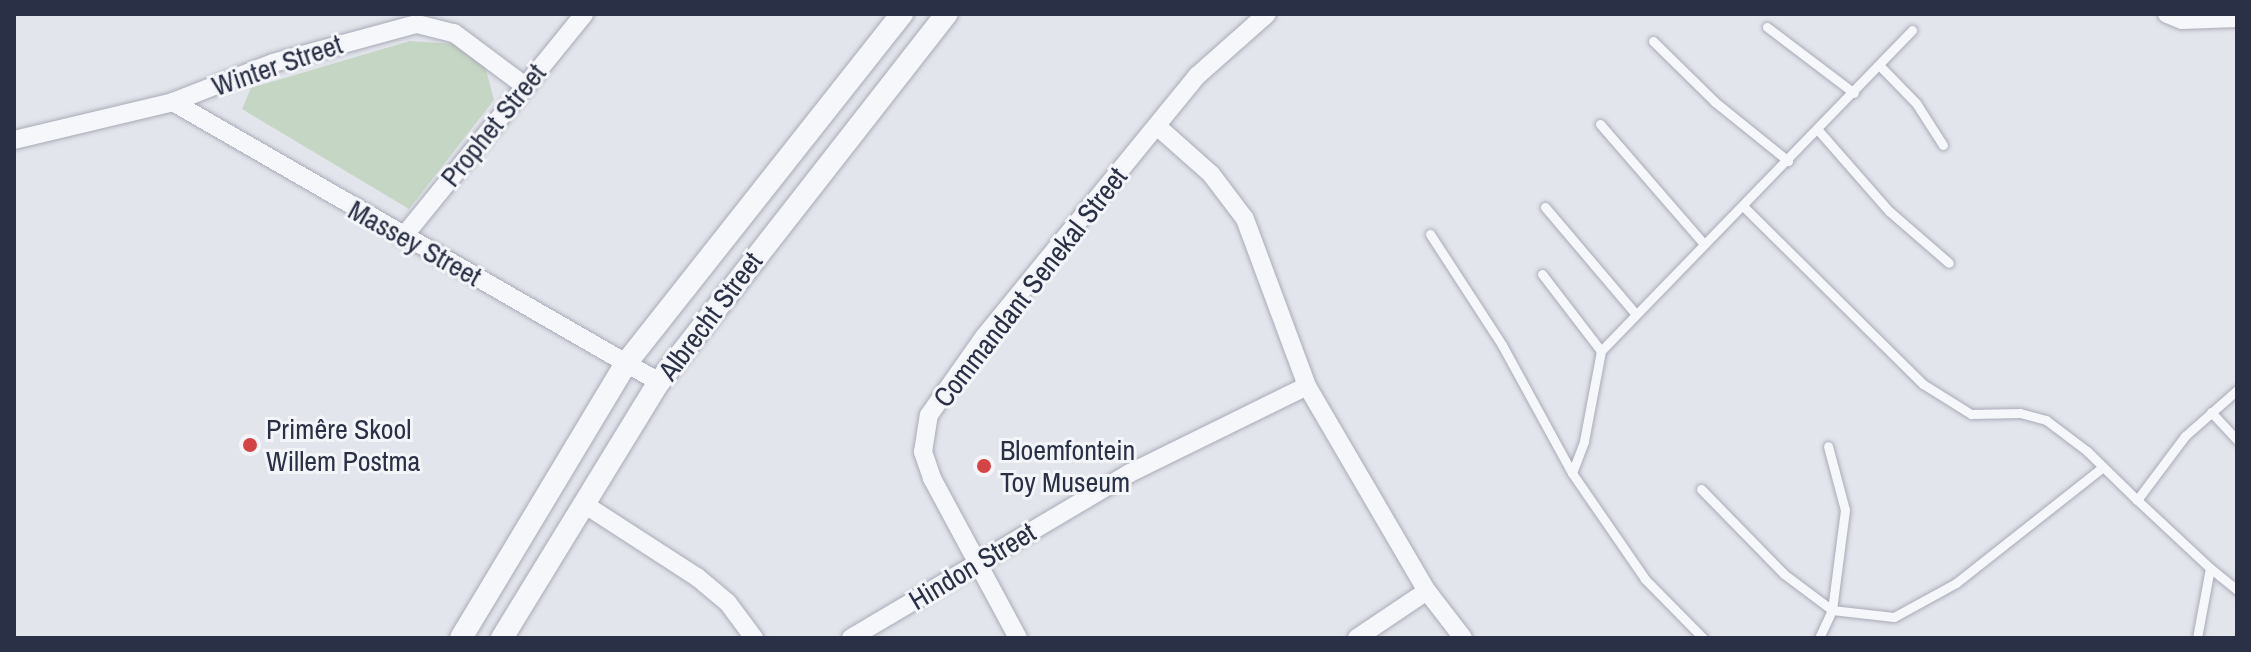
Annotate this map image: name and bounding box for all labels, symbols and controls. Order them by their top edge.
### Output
street label: Winter Street [208,27,346,103]
street label: Prophet Street [433,57,553,193]
street label: Commandant Senekal Street [926,160,1134,414]
street label: Massey Street [343,193,487,293]
street label: Albrecht Street [651,245,769,387]
place label: Primêre Skool Willem Postma [266,412,420,478]
place label: Bloemfontein Toy Museum [1000,433,1135,499]
marker: Primêre Skool Willem Postma [241,436,259,454]
marker: Bloemfontein Toy Museum [975,457,993,475]
street label: Hindon Street [903,515,1041,617]

